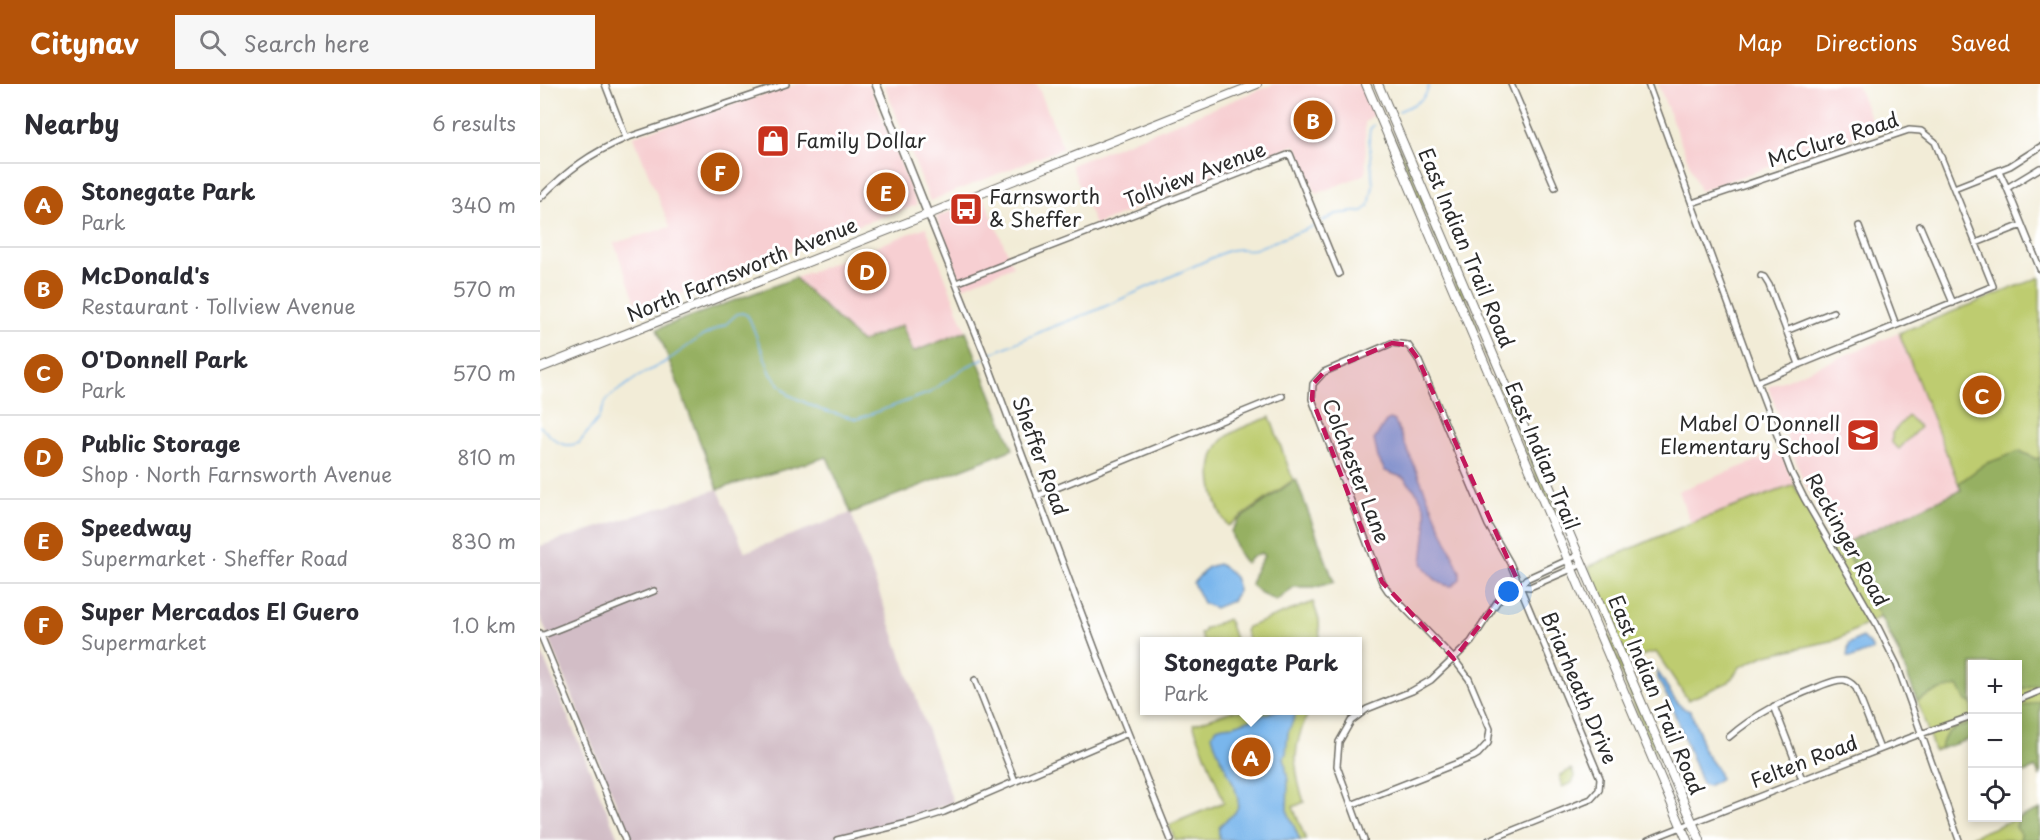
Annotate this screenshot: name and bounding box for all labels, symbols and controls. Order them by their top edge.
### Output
search box [175,15,595,69]
text: Citynav [30,21,139,64]
icon: search [196,26,229,59]
text: Search here [244,26,370,59]
text: Map [1737,26,1782,58]
text: Directions [1815,26,1917,58]
text: Saved [1950,26,2010,58]
pin: B [1294,98,1332,142]
text: Nearby [24,104,119,143]
street label: McClure Road [1763,104,1902,174]
text: 6 results [432,108,516,138]
shop icon: Family Dollar [755,123,791,159]
place label: Family Dollar [796,125,926,155]
street label: Tollview Avenue [1119,133,1270,215]
street label: East Indian Trail Road [1411,143,1523,352]
pin: F [700,150,740,194]
pin: E [866,170,906,214]
text: Stonegate Park [81,174,255,207]
place label: Farnsworth & Sheffer [989,181,1100,234]
text: A [36,190,51,220]
text: 340 m [451,190,516,220]
bus stop icon: Farnsworth & Sheffer [948,191,984,227]
text: Park [81,207,126,237]
street label: North Farnsworth Avenue [622,209,861,329]
pin: D [848,248,886,294]
text: McDonald's [81,258,210,291]
text: B [37,274,50,304]
text: 570 m [452,274,516,304]
text: Restaurant · Tollview Avenue [81,291,356,321]
text: O'Donnell Park [81,342,248,375]
text: C [36,358,51,388]
text: 570 m [452,358,516,388]
pin: C [1962,372,2002,418]
text: Park [81,375,126,405]
street label: East Indian Trail [1498,377,1588,534]
street label: Sheffer Road [1005,392,1076,519]
street label: Colchester Lane [1316,394,1398,547]
place label: Mabel O'Donnell Elementary School [1660,408,1840,461]
school or university icon: Mabel O'Donnell Elementary School [1845,417,1881,453]
text: Public Storage [81,426,240,459]
text: D [36,442,51,472]
text: 810 m [457,442,516,472]
text: Shop · North Farnsworth Avenue [81,459,392,489]
street label: Reckinger Road [1799,467,1897,612]
text: Speedway [81,510,192,543]
text: E [37,526,50,556]
text: 830 m [451,526,516,556]
text: Supermarket · Sheffer Road [81,543,348,573]
your location [1494,577,1523,606]
street label: East Indian Trail Road [1601,590,1713,799]
text: Super Mercados El Guero [81,594,359,627]
street label: Briarheath Drive [1534,607,1626,769]
text: F [38,610,49,640]
text: 1.0 km [452,610,516,640]
text: Supermarket [81,627,207,657]
popup [1140,637,1362,715]
text: Stonegate Park [1164,645,1338,678]
map controls [1968,660,2022,822]
button: + [1968,660,2022,714]
text: Park [1164,678,1209,708]
button: − [1968,714,2022,768]
street label: Felten Road [1746,727,1862,795]
pin: A [1232,734,1270,780]
button: locate [1968,768,2022,822]

